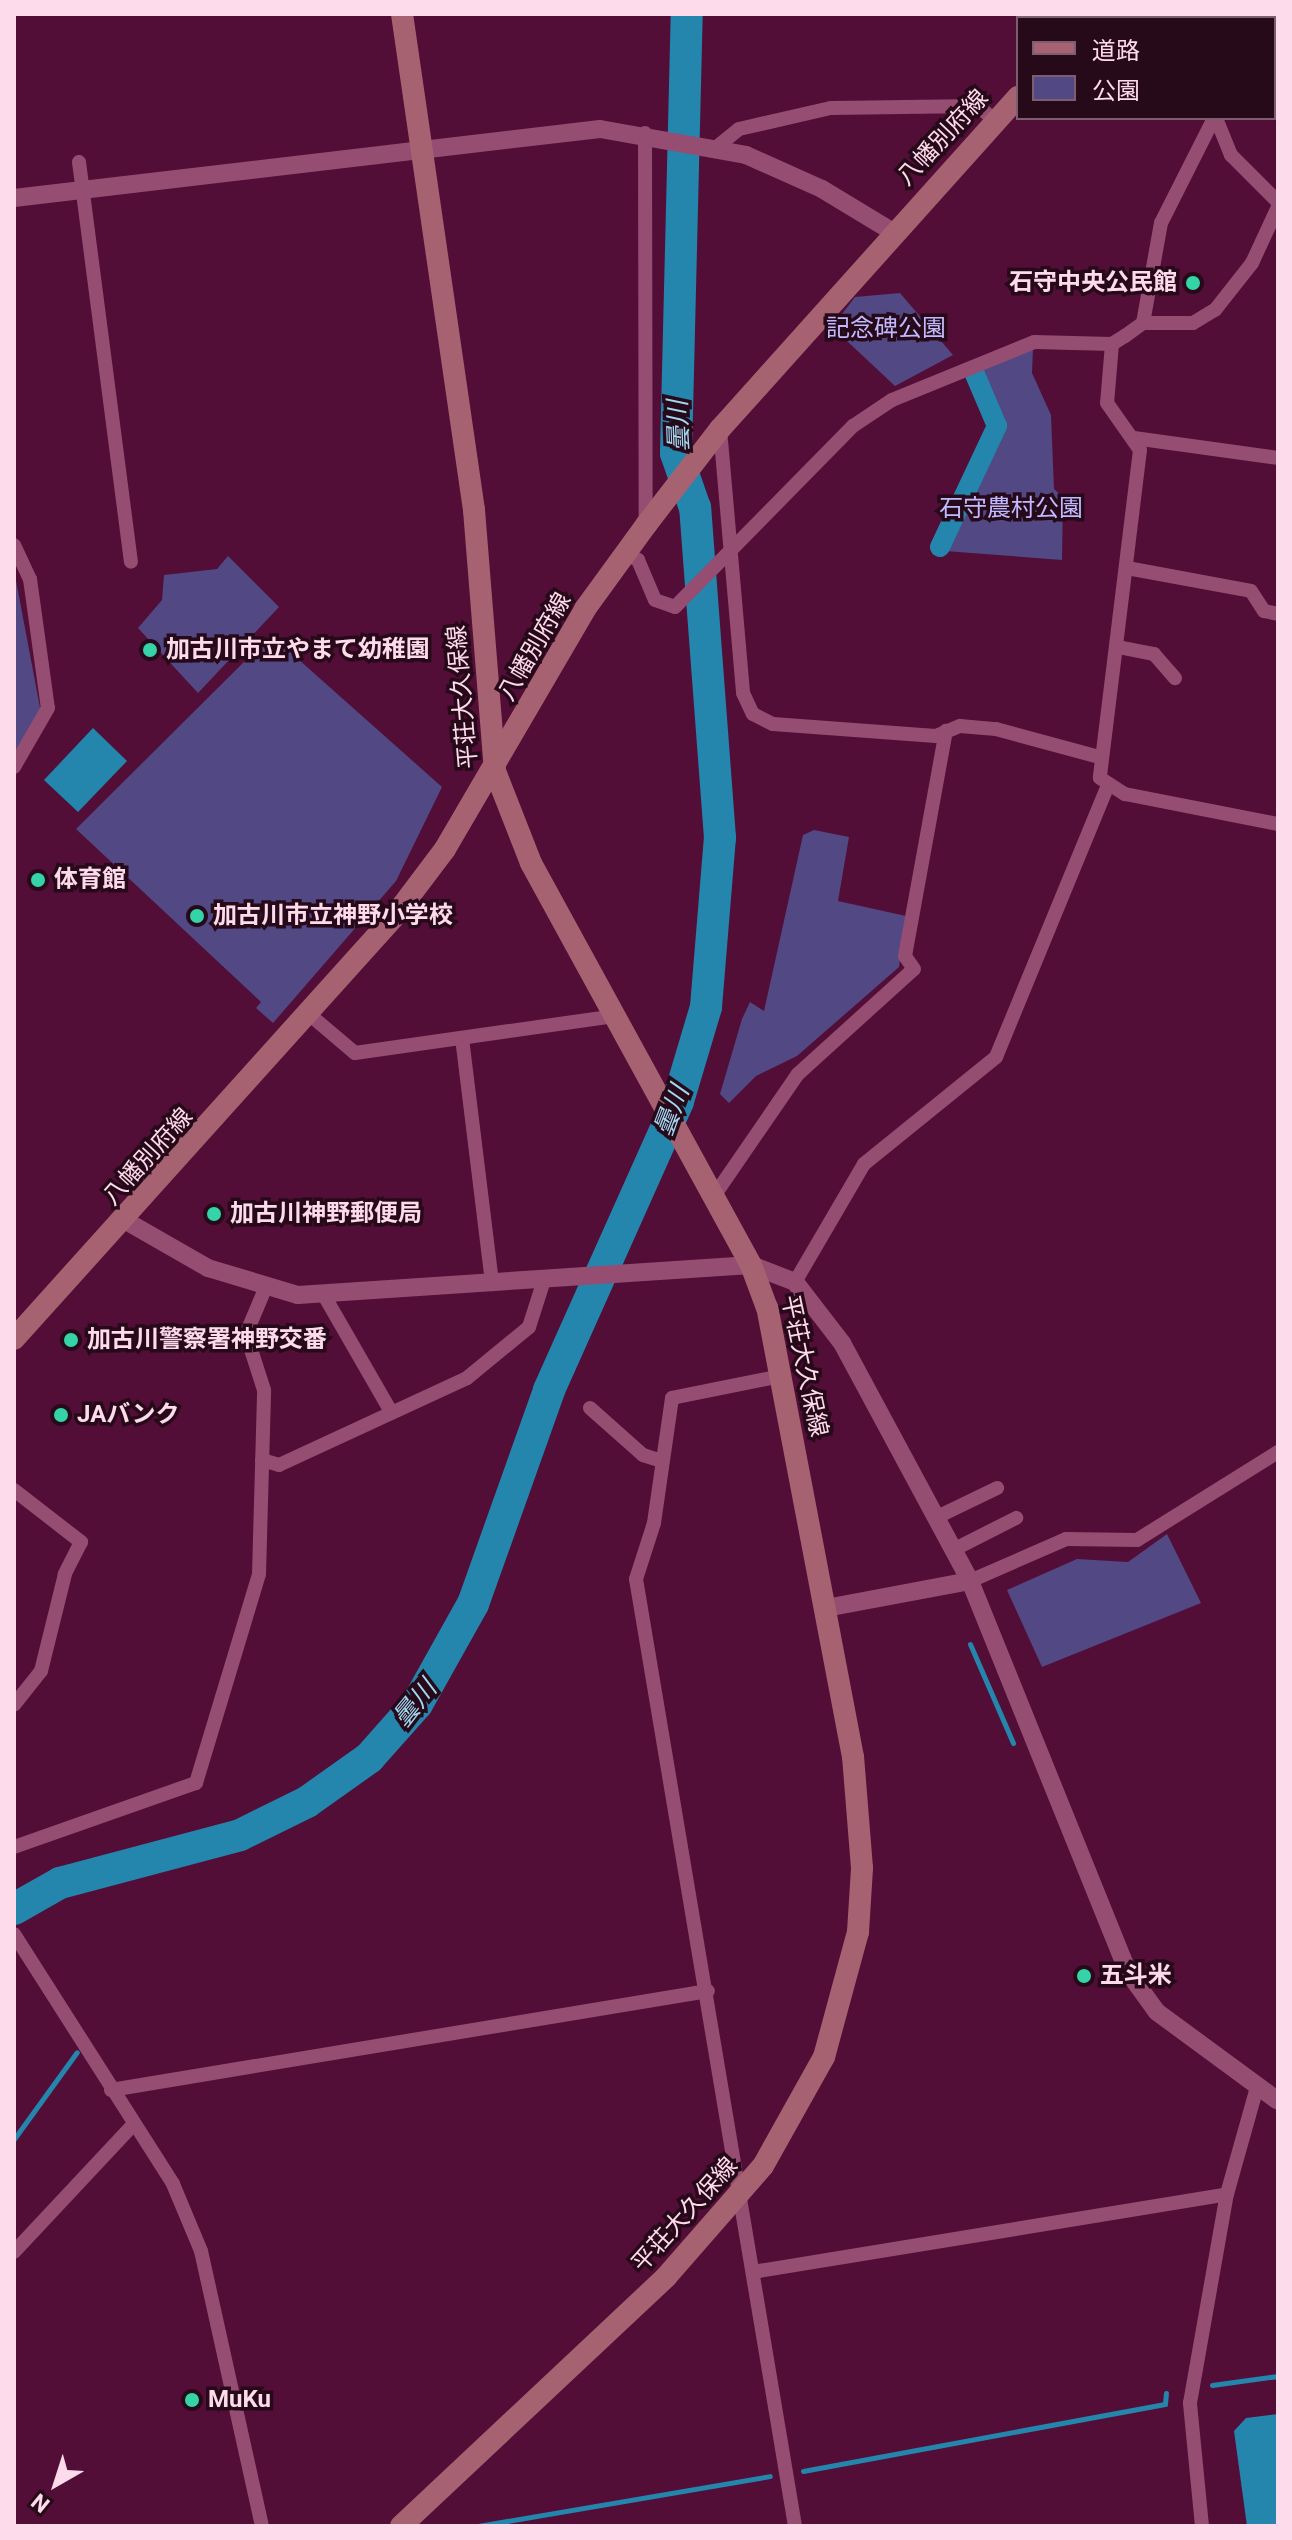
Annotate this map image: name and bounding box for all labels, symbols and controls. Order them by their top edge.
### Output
legend [1016,16,1276,120]
text: 道路 [1092,37,1140,65]
text: 公園 [1092,77,1140,105]
street label: 八幡別府線 [892,84,994,192]
place label: 石守中央公民館 [1009,269,1177,297]
marker: 石守中央公民館 [1184,274,1202,292]
park label: 記念碑公園 [826,315,946,343]
water label: 曇川 [663,399,695,453]
park label: 石守農村公園 [939,495,1083,523]
street label: 八幡別府線 [493,588,577,706]
street label: 平荘大久保線 [442,624,484,770]
place label: 加古川市立やまて幼稚園 [166,636,430,664]
marker: 加古川市立やまて幼稚園 [141,641,159,659]
place label: 体育館 [54,866,126,894]
marker: 体育館 [29,871,47,889]
place label: 加古川市立神野小学校 [213,902,453,930]
marker: 加古川市立神野小学校 [188,907,206,925]
water label: 曇川 [648,1081,696,1141]
street label: 八幡別府線 [97,1103,199,1211]
place label: 加古川神野郵便局 [230,1200,422,1228]
marker: 加古川神野郵便局 [205,1205,223,1223]
street label: 平荘大久保線 [775,1293,833,1439]
place label: 加古川警察署神野交番 [87,1326,327,1354]
marker: 加古川警察署神野交番 [62,1331,80,1349]
place label: JAバンク [77,1401,178,1429]
marker: JAバンク [52,1406,70,1424]
water label: 曇川 [387,1674,443,1734]
place label: 五斗米 [1100,1962,1172,1990]
marker: 五斗米 [1075,1967,1093,1985]
street label: 平荘大久保線 [626,2152,744,2278]
place label: MuKu [208,2386,271,2414]
marker: MuKu [183,2391,201,2409]
north arrow [16,2444,96,2524]
text: N [27,2488,54,2518]

